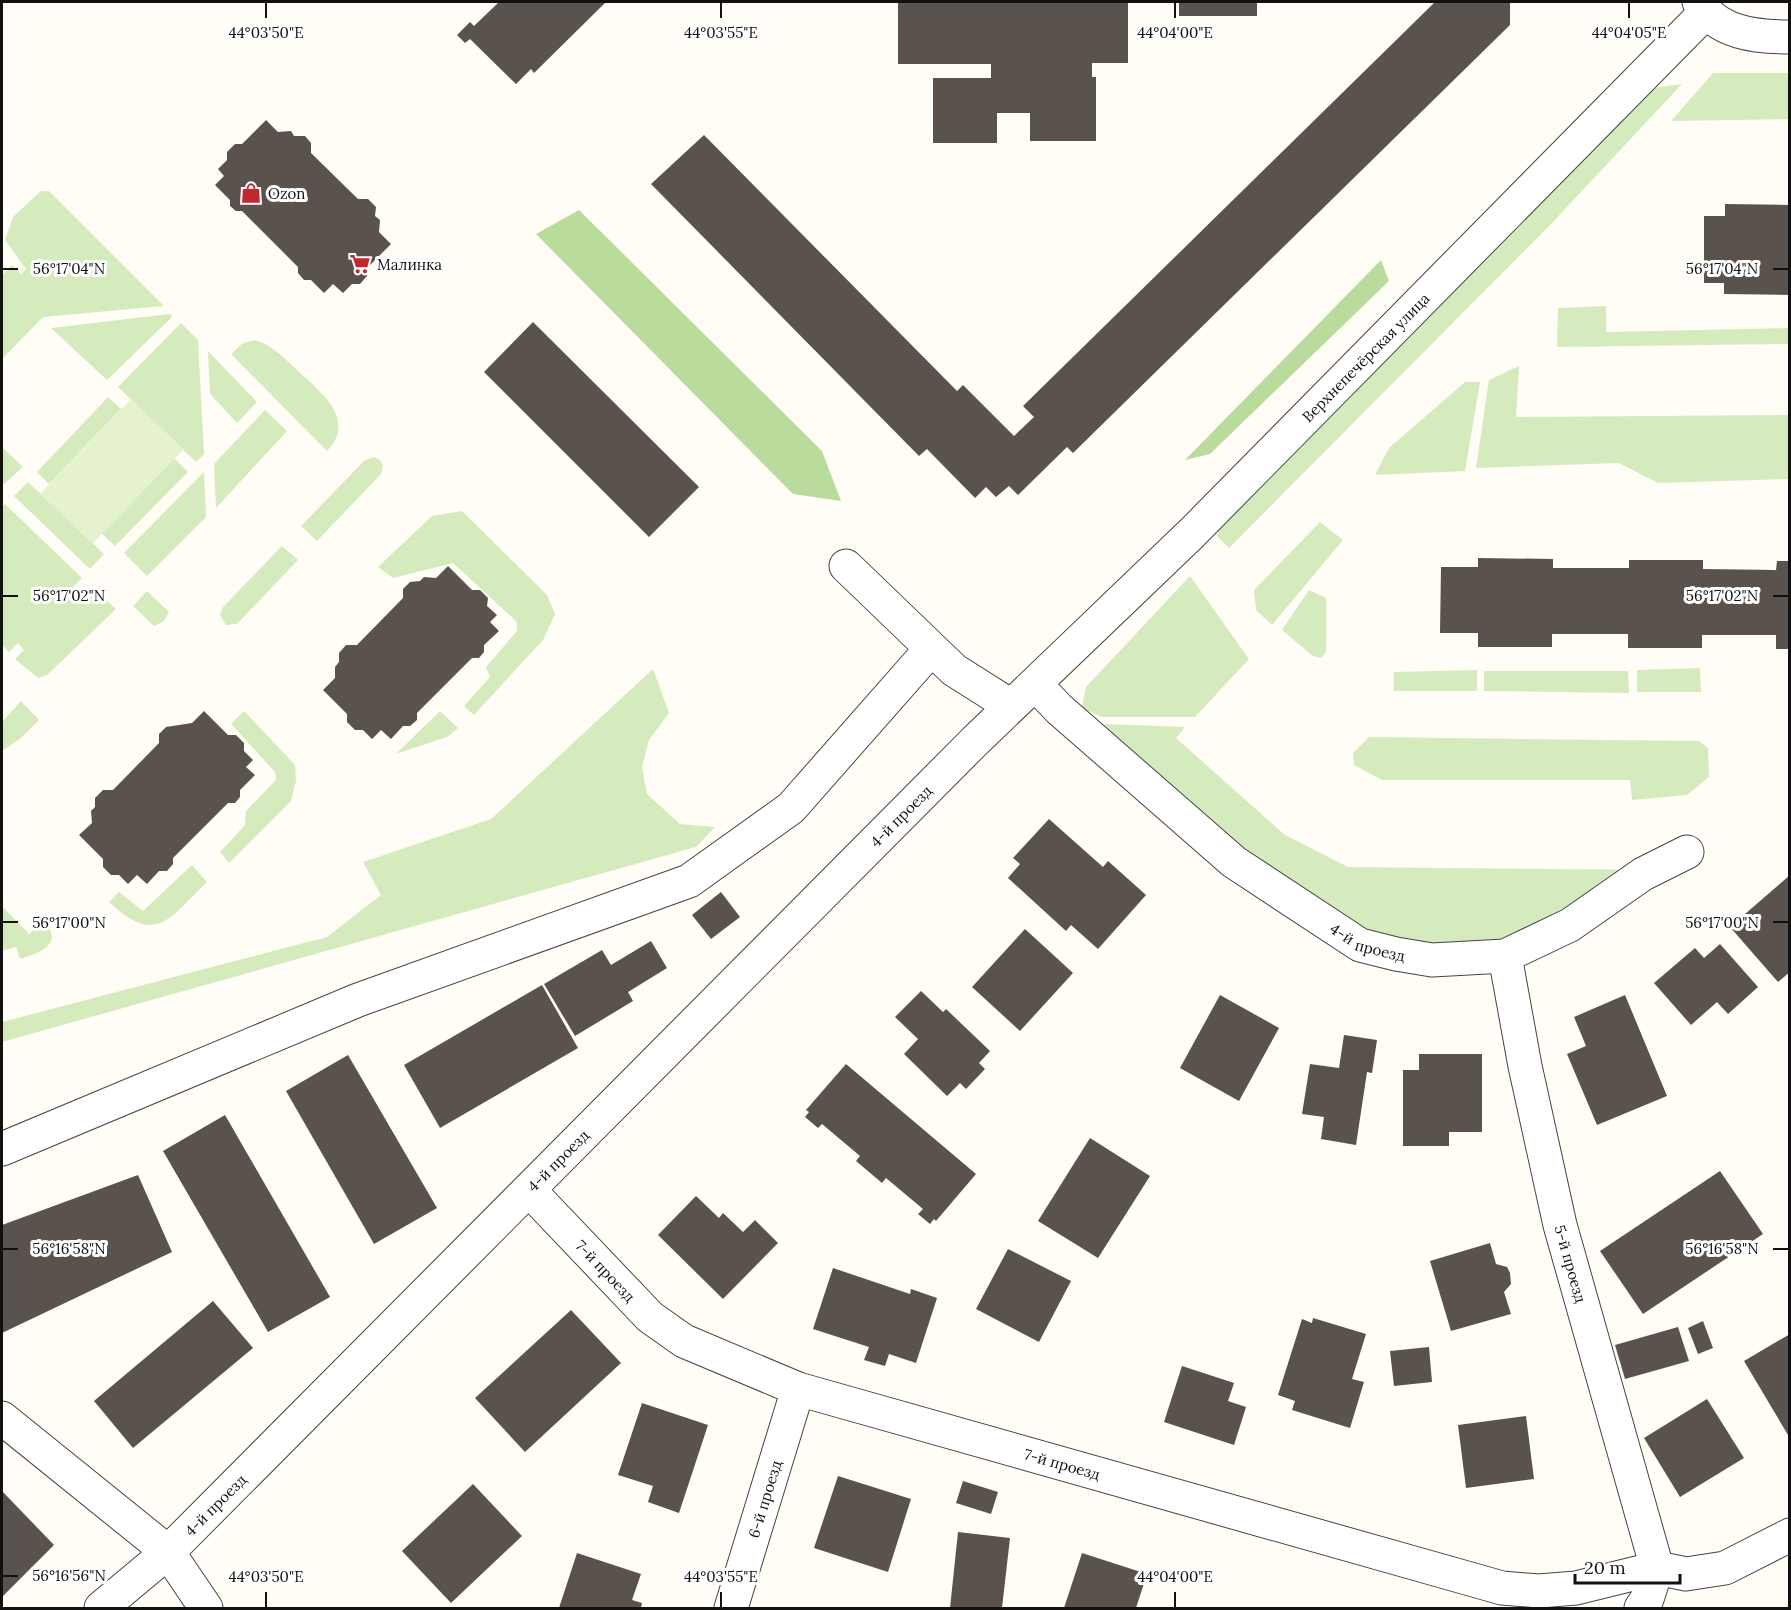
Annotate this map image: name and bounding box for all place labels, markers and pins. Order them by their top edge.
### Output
shop icon: Ozon [239,181,263,205]
place label: Ozon [268,184,305,203]
supermarket icon: Малинка [348,252,372,276]
place label: Малинка [377,255,442,274]

